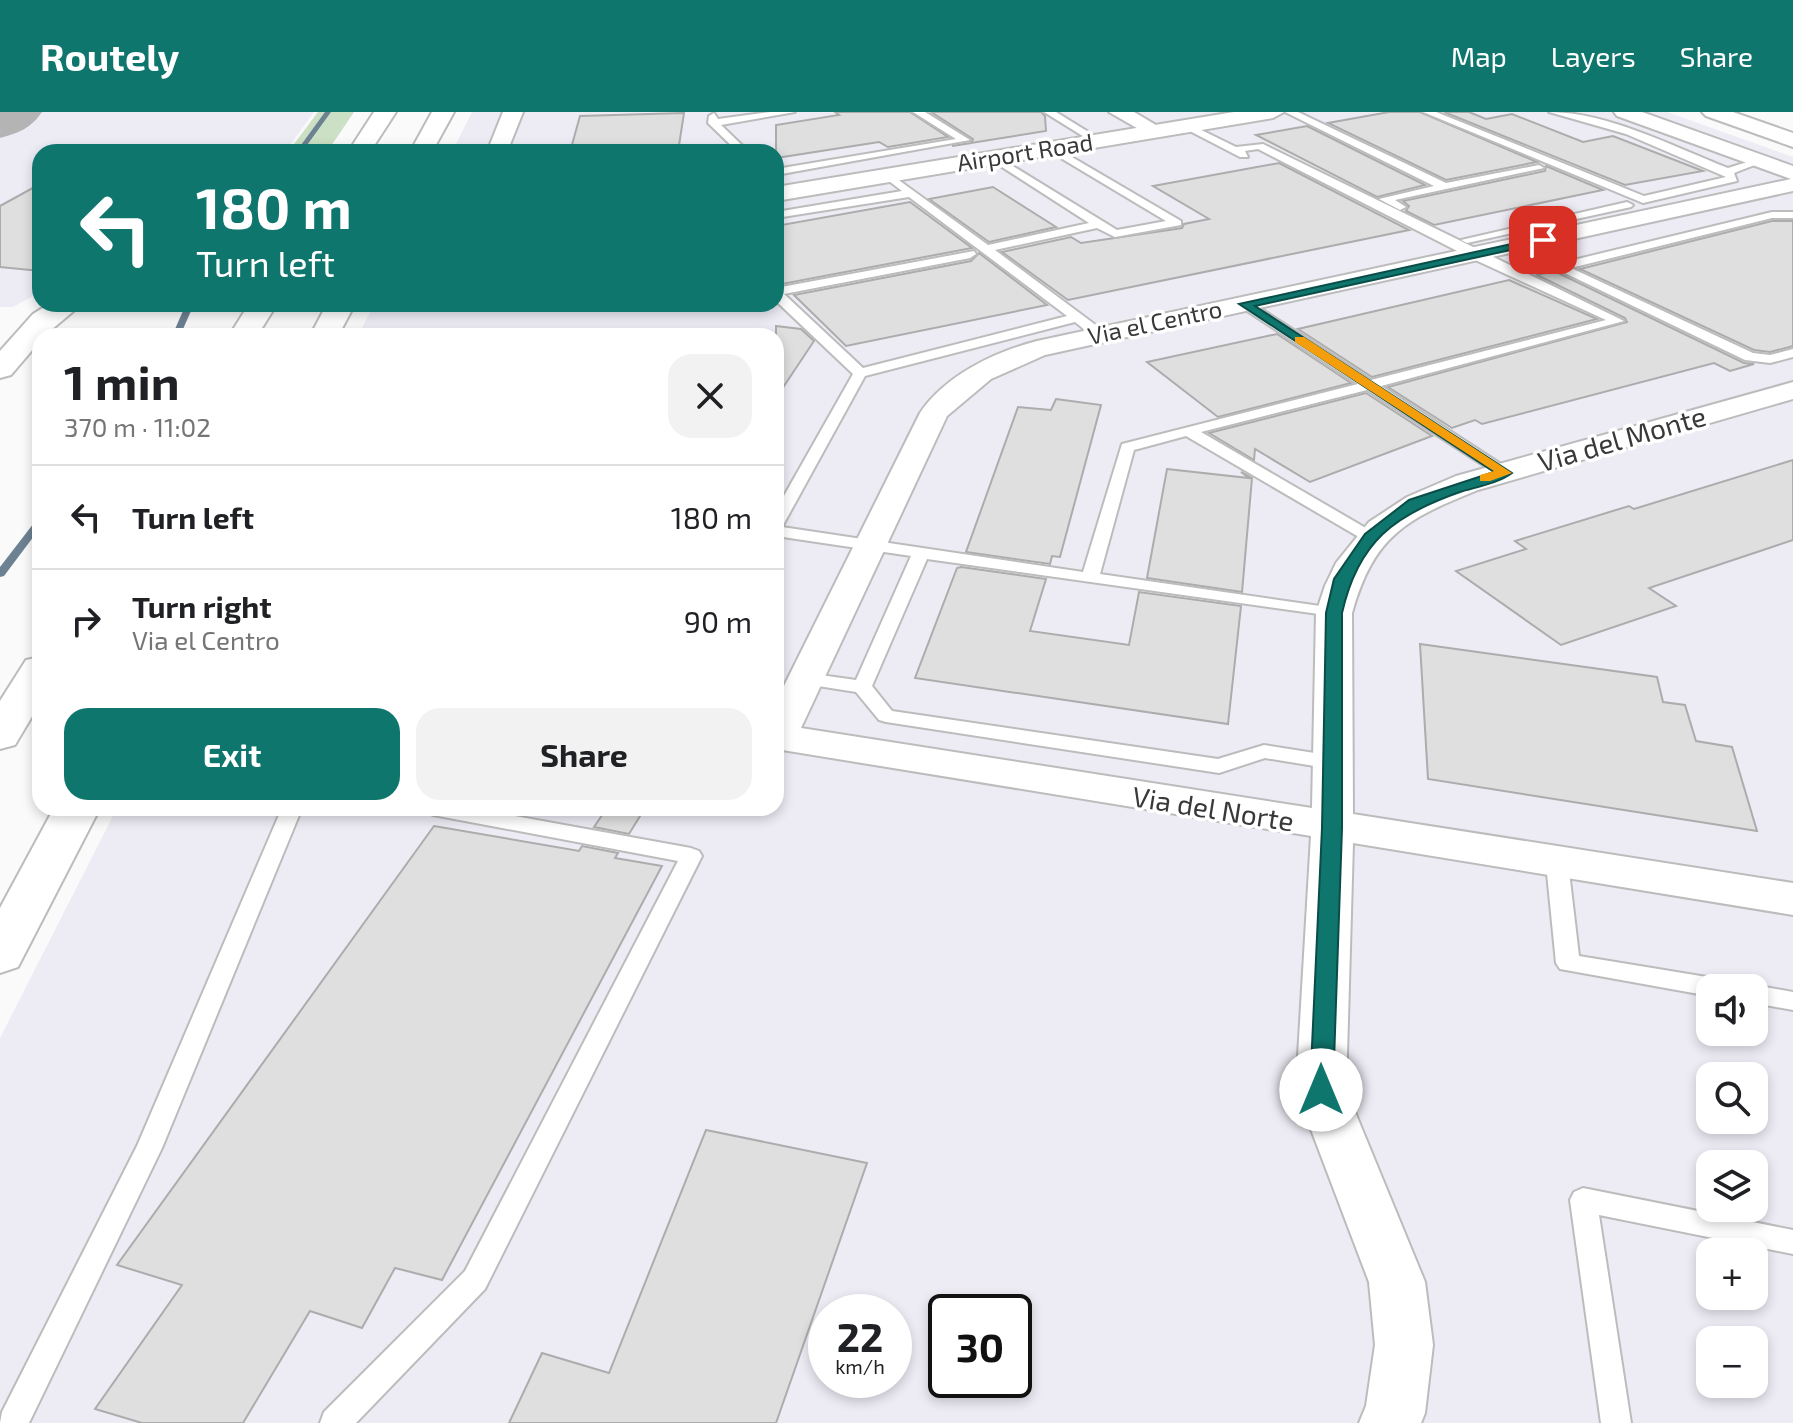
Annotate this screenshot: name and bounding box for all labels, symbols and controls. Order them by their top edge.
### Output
text: Routely [40,33,179,79]
text: Map [1451,39,1507,73]
text: Layers [1551,39,1636,73]
text: Share [1680,39,1753,73]
street label: Airport Road [955,126,1095,177]
text: 180 m [196,173,352,240]
icon: left [64,176,168,280]
pin [1509,206,1577,274]
icon: arrive [1521,218,1565,262]
text: Turn left [196,241,335,284]
street label: Via el Centro [1085,293,1224,350]
text: 1 min [64,352,180,410]
button: close [668,354,752,438]
street label: Via del Monte [1534,398,1710,478]
text: 370 m · 11:02 [64,411,211,442]
icon: left [64,495,108,539]
text: Turn left [132,499,254,535]
text: 180 m [671,499,752,535]
text: Turn right [132,588,272,624]
icon: right [64,599,108,643]
text: 90 m [684,603,752,639]
text: Via el Centro [132,624,280,655]
button: Exit [64,708,400,800]
button: Share [416,708,752,800]
street label: Via del Norte [1130,778,1296,838]
map controls [1696,974,1768,1398]
button: sound [1696,974,1768,1046]
position arrow [1279,1048,1363,1132]
button: search [1696,1062,1768,1134]
button: layers [1696,1150,1768,1222]
button: + [1696,1238,1768,1310]
speed limit sign: 30 [928,1294,1032,1398]
text: 22 [837,1312,883,1360]
button: − [1696,1326,1768,1398]
text: km/h [835,1354,885,1378]

